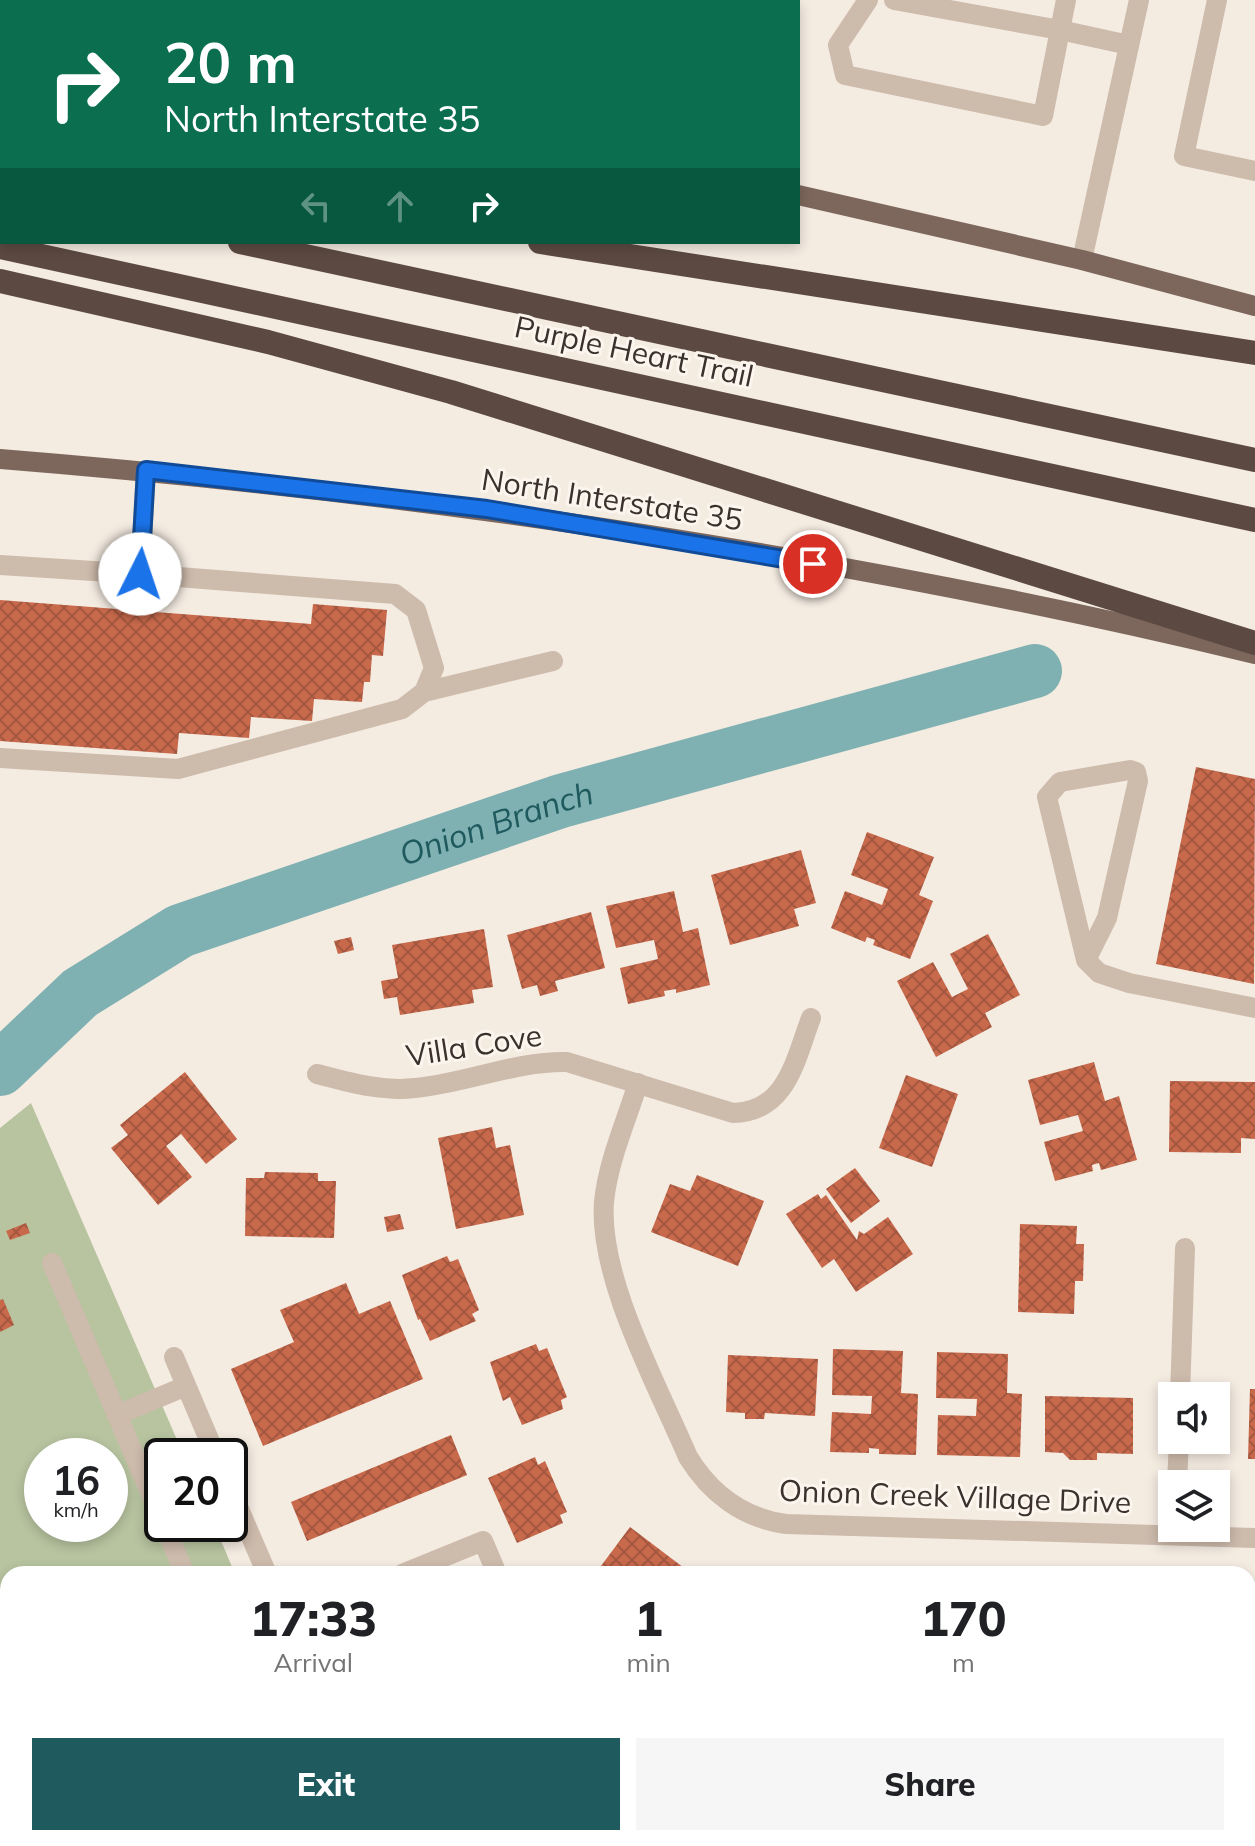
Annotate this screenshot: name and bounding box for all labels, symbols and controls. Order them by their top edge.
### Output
text: 20 m [164,27,297,97]
icon: right [32,32,136,136]
text: North Interstate 35 [164,96,480,141]
icon: left [294,184,338,228]
icon: ahead [378,184,422,228]
icon: right [462,184,506,228]
street label: Purple Heart Trail [511,307,757,395]
street label: North Interstate 35 [479,460,745,538]
pin [779,530,847,598]
position arrow [98,532,182,616]
icon: arrive [791,542,835,586]
water label: Onion Branch [394,772,597,874]
street label: Villa Cove [403,1016,544,1074]
map controls [1158,1382,1230,1542]
button: sound [1158,1382,1230,1454]
speed limit sign: 20 [144,1438,248,1542]
text: 16 [52,1455,100,1505]
button: layers [1158,1470,1230,1542]
street label: Onion Creek Village Drive [778,1471,1132,1521]
text: km/h [53,1497,99,1522]
text: 17:33 [249,1588,377,1648]
text: 1 [634,1588,663,1648]
text: 170 [920,1588,1007,1648]
text: Arrival [273,1646,353,1679]
text: min [627,1646,671,1679]
text: m [952,1646,975,1679]
button: Exit [32,1738,620,1830]
button: Share [636,1738,1224,1830]

